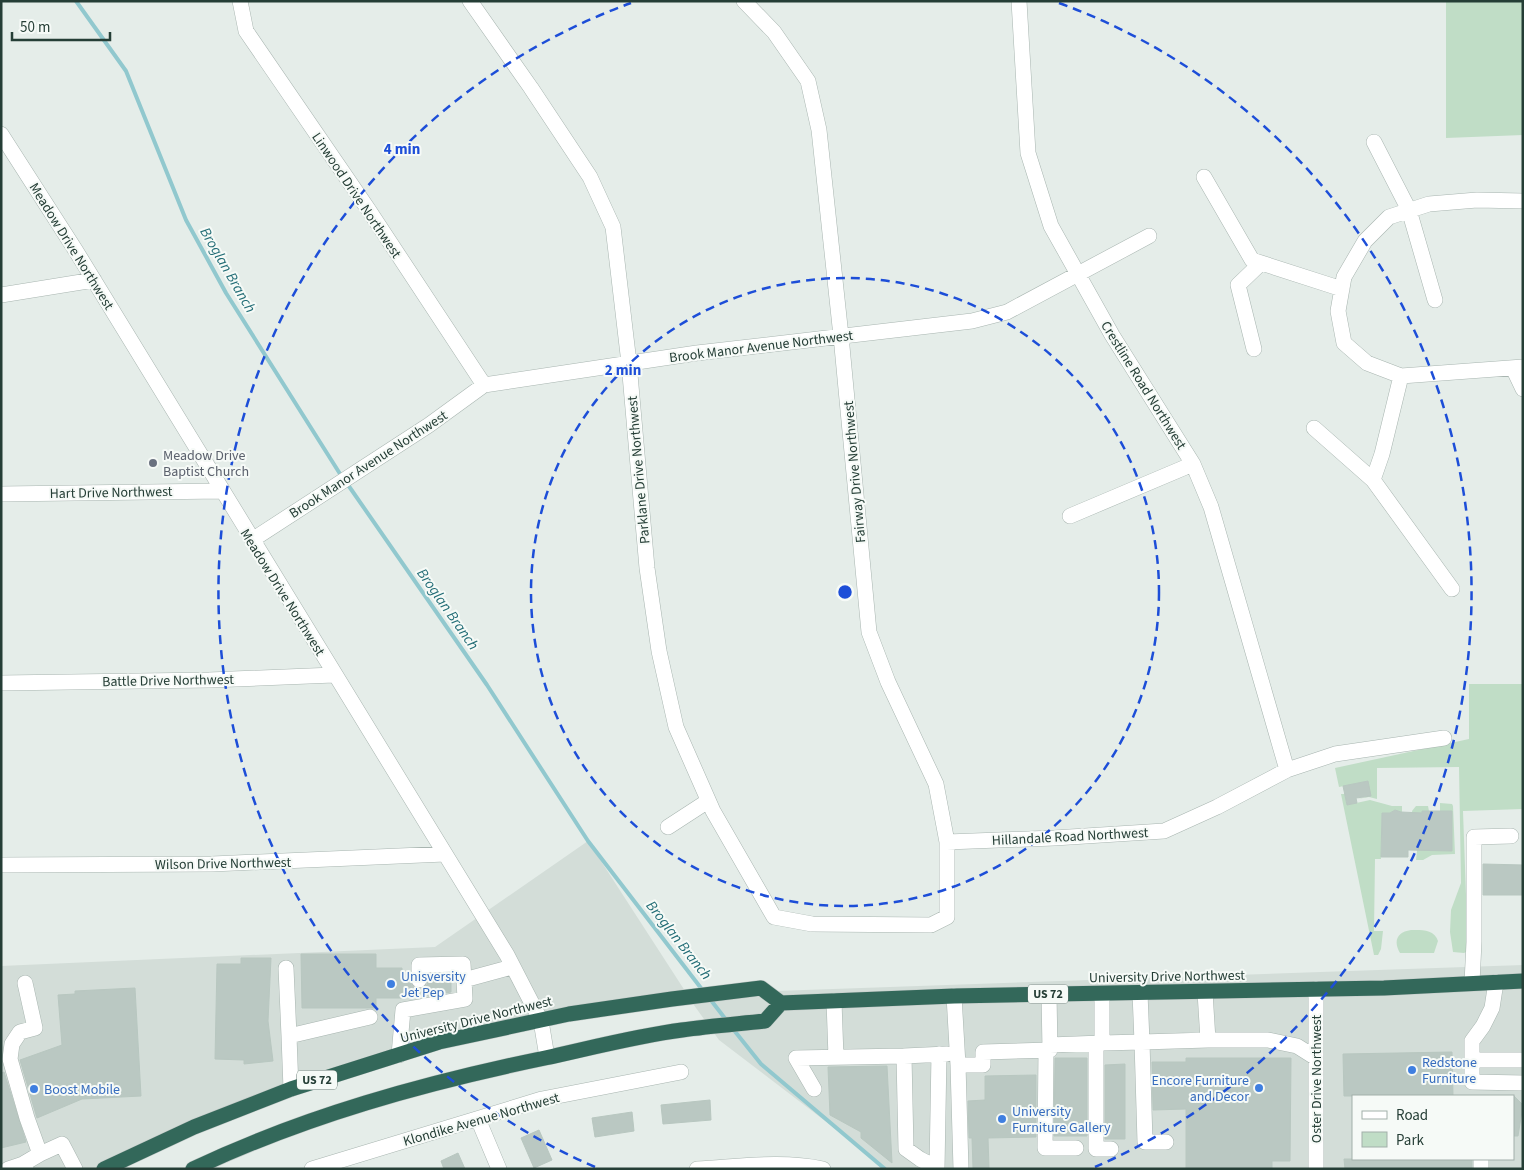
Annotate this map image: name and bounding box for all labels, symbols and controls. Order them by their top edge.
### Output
scale bar [12,10,110,42]
text: 50 m [20,17,50,38]
street label: Linwood Drive Northwest [307,129,406,263]
text: 4 min [384,139,420,160]
street label: Meadow Drive Northwest [24,179,119,314]
water label: Broglan Branch [195,224,261,317]
street label: Crestline Road Northwest [1095,317,1191,454]
street label: Brook Manor Avenue Northwest [668,326,854,368]
text: 2 min [605,360,641,381]
street label: Parklane Drive Northwest [623,395,655,545]
street label: Fairway Drive Northwest [839,400,871,544]
street label: Brook Manor Avenue Northwest [285,406,452,524]
place label: Meadow Drive Baptist Church [163,446,249,482]
marker: Meadow Drive Baptist Church [147,457,159,469]
street label: Hart Drive Northwest [49,482,173,504]
street label: Meadow Drive Northwest [235,525,330,660]
water label: Broglan Branch [412,564,484,655]
centre of rings [836,583,854,601]
street label: Battle Drive Northwest [102,670,234,692]
street label: Hillandale Road Northwest [991,823,1149,851]
street label: Wilson Drive Northwest [155,853,292,875]
water label: Broglan Branch [641,896,716,985]
street label: University Drive Northwest [1089,966,1245,988]
place label: Unisversity Jet Pep [401,967,466,1003]
marker: Unisversity Jet Pep [385,978,397,990]
road number: US 72 [1028,984,1068,1004]
street label: University Drive Northwest [398,991,555,1049]
street label: Oster Drive Northwest [1307,1015,1327,1143]
place label: Redstone Furniture [1422,1053,1477,1089]
marker: Redstone Furniture [1406,1064,1418,1076]
road number: US 72 [297,1070,337,1090]
place label: Encore Furniture and Decor [1152,1071,1249,1107]
place label: Boost Mobile [44,1080,120,1100]
marker: Encore Furniture and Decor [1253,1082,1265,1094]
marker: Boost Mobile [28,1083,40,1095]
street label: Klondike Avenue Northwest [401,1088,562,1152]
legend [1352,1095,1514,1160]
place label: University Furniture Gallery [1012,1102,1111,1138]
text: Road [1396,1105,1428,1126]
marker: University Furniture Gallery [996,1113,1008,1125]
text: Park [1396,1130,1425,1151]

